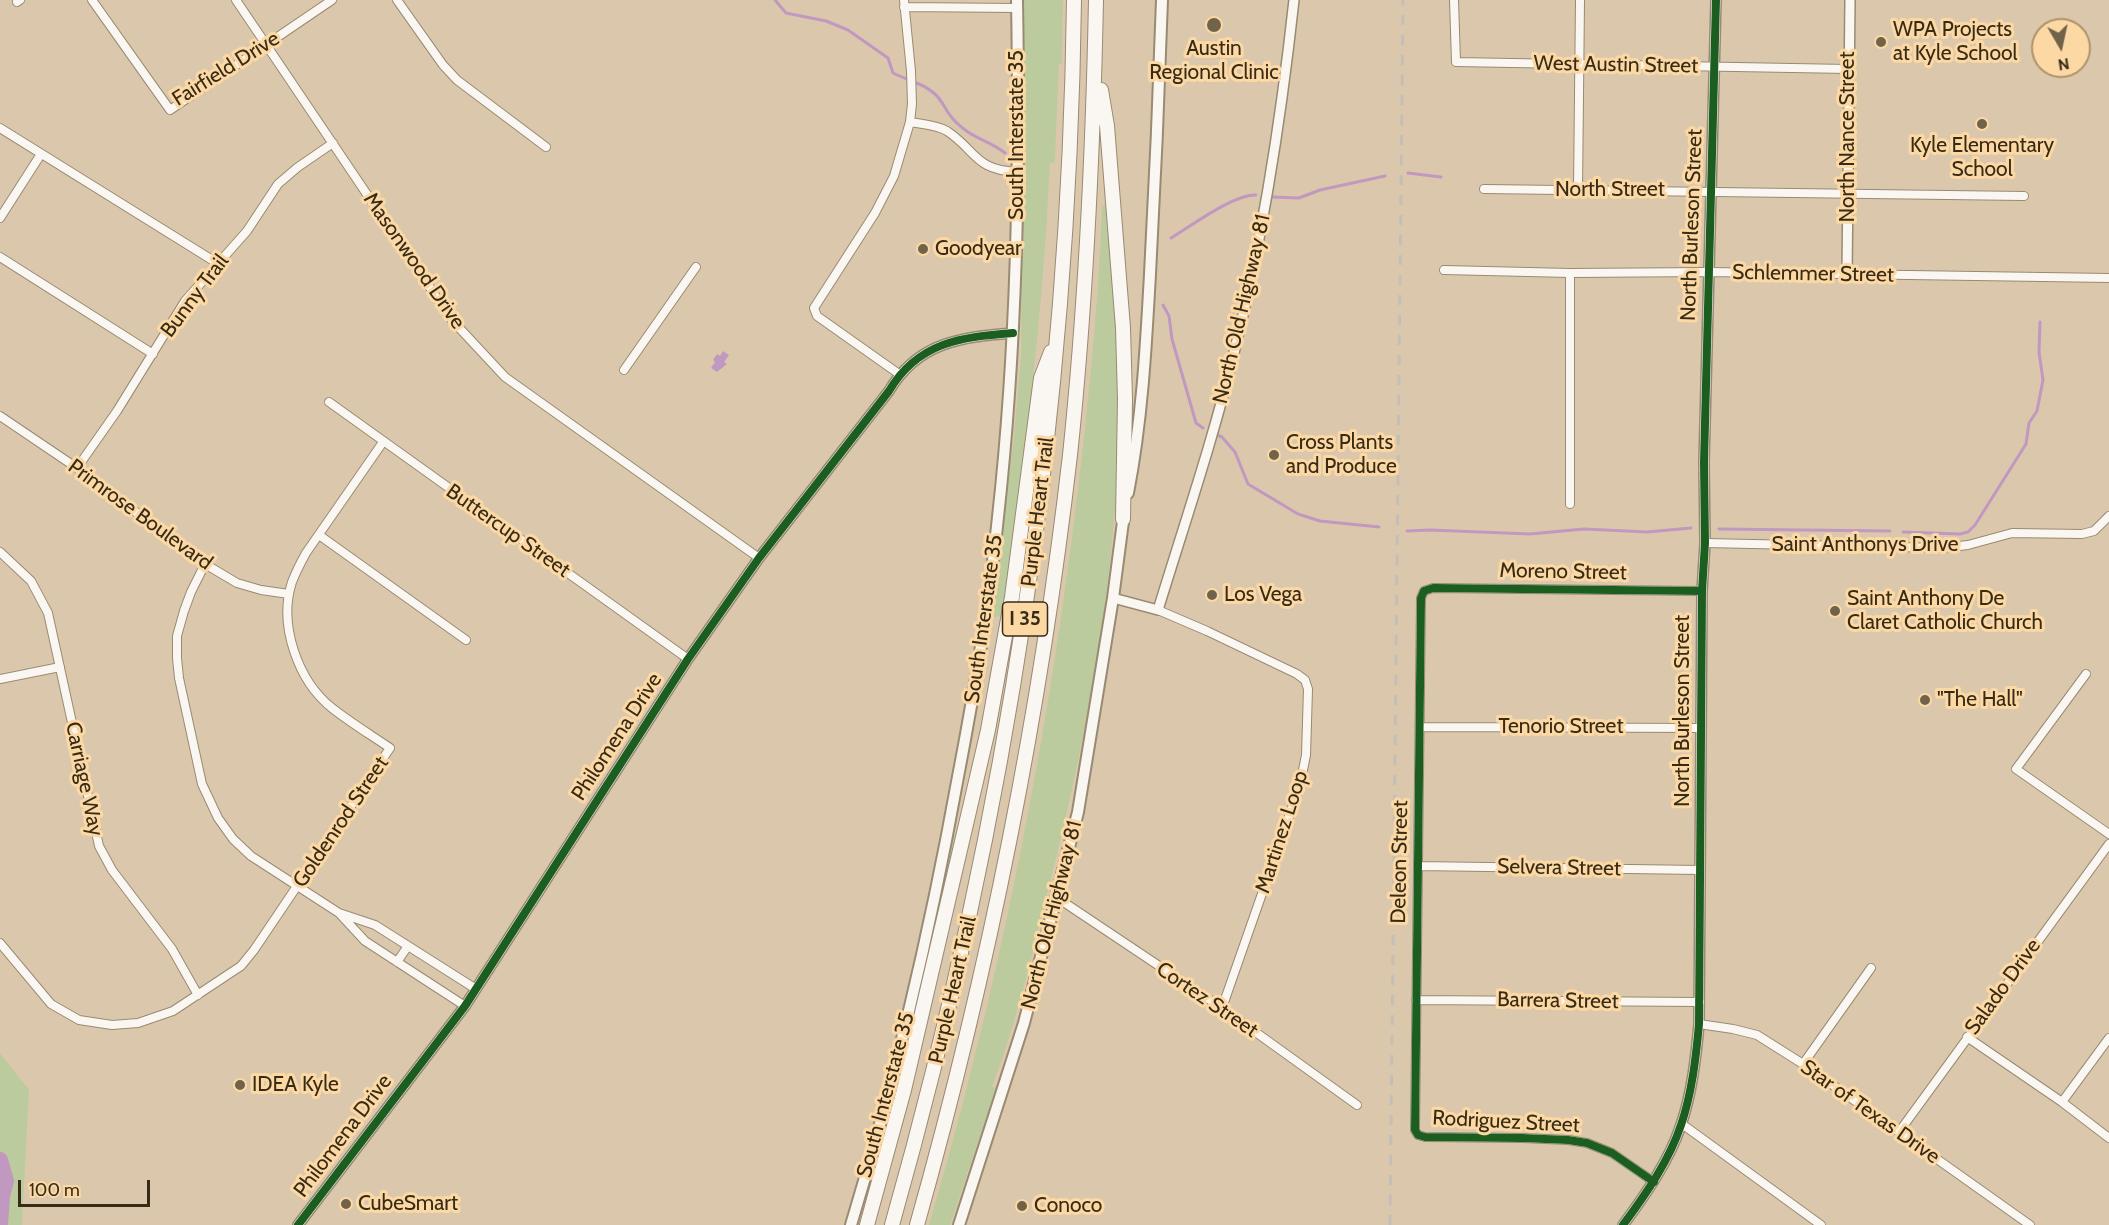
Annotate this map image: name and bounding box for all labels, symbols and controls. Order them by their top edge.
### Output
marker: Austin Regional Clinic [1205,16,1223,34]
place label: WPA Projects at Kyle School [1893,17,2018,67]
north arrow [2031,18,2091,78]
street label: Fairfield Drive [168,26,284,112]
marker: WPA Projects at Kyle School [1874,35,1888,49]
place label: Austin Regional Clinic [1149,36,1279,86]
street label: South Interstate 35 [1004,50,1030,220]
street label: West Austin Street [1533,51,1699,79]
street label: North Nance Street [1835,51,1861,223]
text: N [2057,54,2071,75]
marker: Kyle Elementary School [1975,117,1989,131]
street label: North Burleson Street [1676,129,1708,321]
place label: Kyle Elementary School [1910,133,2054,183]
street label: North Street [1555,177,1665,203]
street label: Masonwood Drive [358,188,470,334]
street label: North Old Highway 81 [1208,212,1276,406]
place label: Goodyear [935,236,1022,262]
marker: Goodyear [916,242,930,256]
street label: Bunny Trail [156,250,234,342]
street label: Schlemmer Street [1732,260,1894,288]
place label: Cross Plants and Produce [1286,430,1397,480]
street label: Purple Heart Trail [1016,436,1060,588]
marker: Cross Plants and Produce [1267,448,1281,462]
street label: Primrose Boulevard [63,454,217,576]
street label: Buttercup Street [441,479,575,583]
street label: Saint Anthonys Drive [1771,532,1959,558]
street label: South Interstate 35 [960,533,1008,705]
street label: Moreno Street [1499,558,1627,586]
place label: Los Vega [1224,582,1302,608]
place label: Saint Anthony De Claret Catholic Church [1847,586,2043,636]
marker: Los Vega [1205,588,1219,602]
road number: I 35 [1002,602,1048,636]
marker: Saint Anthony De Claret Catholic Church [1828,604,1842,618]
street label: North Burleson Street [1670,615,1696,807]
street label: Philomena Drive [566,669,668,805]
place label: "The Hall" [1937,687,2023,713]
marker: "The Hall" [1918,693,1932,707]
street label: Tenorio Street [1499,714,1623,740]
street label: Carriage Way [60,720,108,838]
street label: Goldenrod Street [288,752,394,892]
street label: Martinez Loop [1250,768,1314,896]
street label: Deleon Street [1386,800,1414,924]
street label: North Old Highway 81 [1016,818,1088,1012]
street label: Selvera Street [1497,854,1621,882]
street label: Purple Heart Trail [924,914,982,1066]
street label: Salado Drive [1960,934,2046,1040]
street label: Cortez Street [1151,957,1263,1043]
street label: Barrera Street [1497,987,1619,1015]
street label: South Interstate 35 [852,1010,920,1180]
street label: Star of Texas Drive [1796,1055,1944,1169]
street label: Philomena Drive [289,1070,397,1202]
place label: IDEA Kyle [252,1072,339,1098]
marker: IDEA Kyle [233,1078,247,1092]
street label: Rodriguez Street [1432,1106,1580,1138]
scale bar [21,1168,153,1206]
text: 100 m [29,1179,80,1201]
place label: CubeSmart [358,1191,458,1217]
place label: Conoco [1034,1193,1102,1219]
marker: CubeSmart [339,1197,353,1211]
marker: Conoco [1015,1199,1029,1213]

